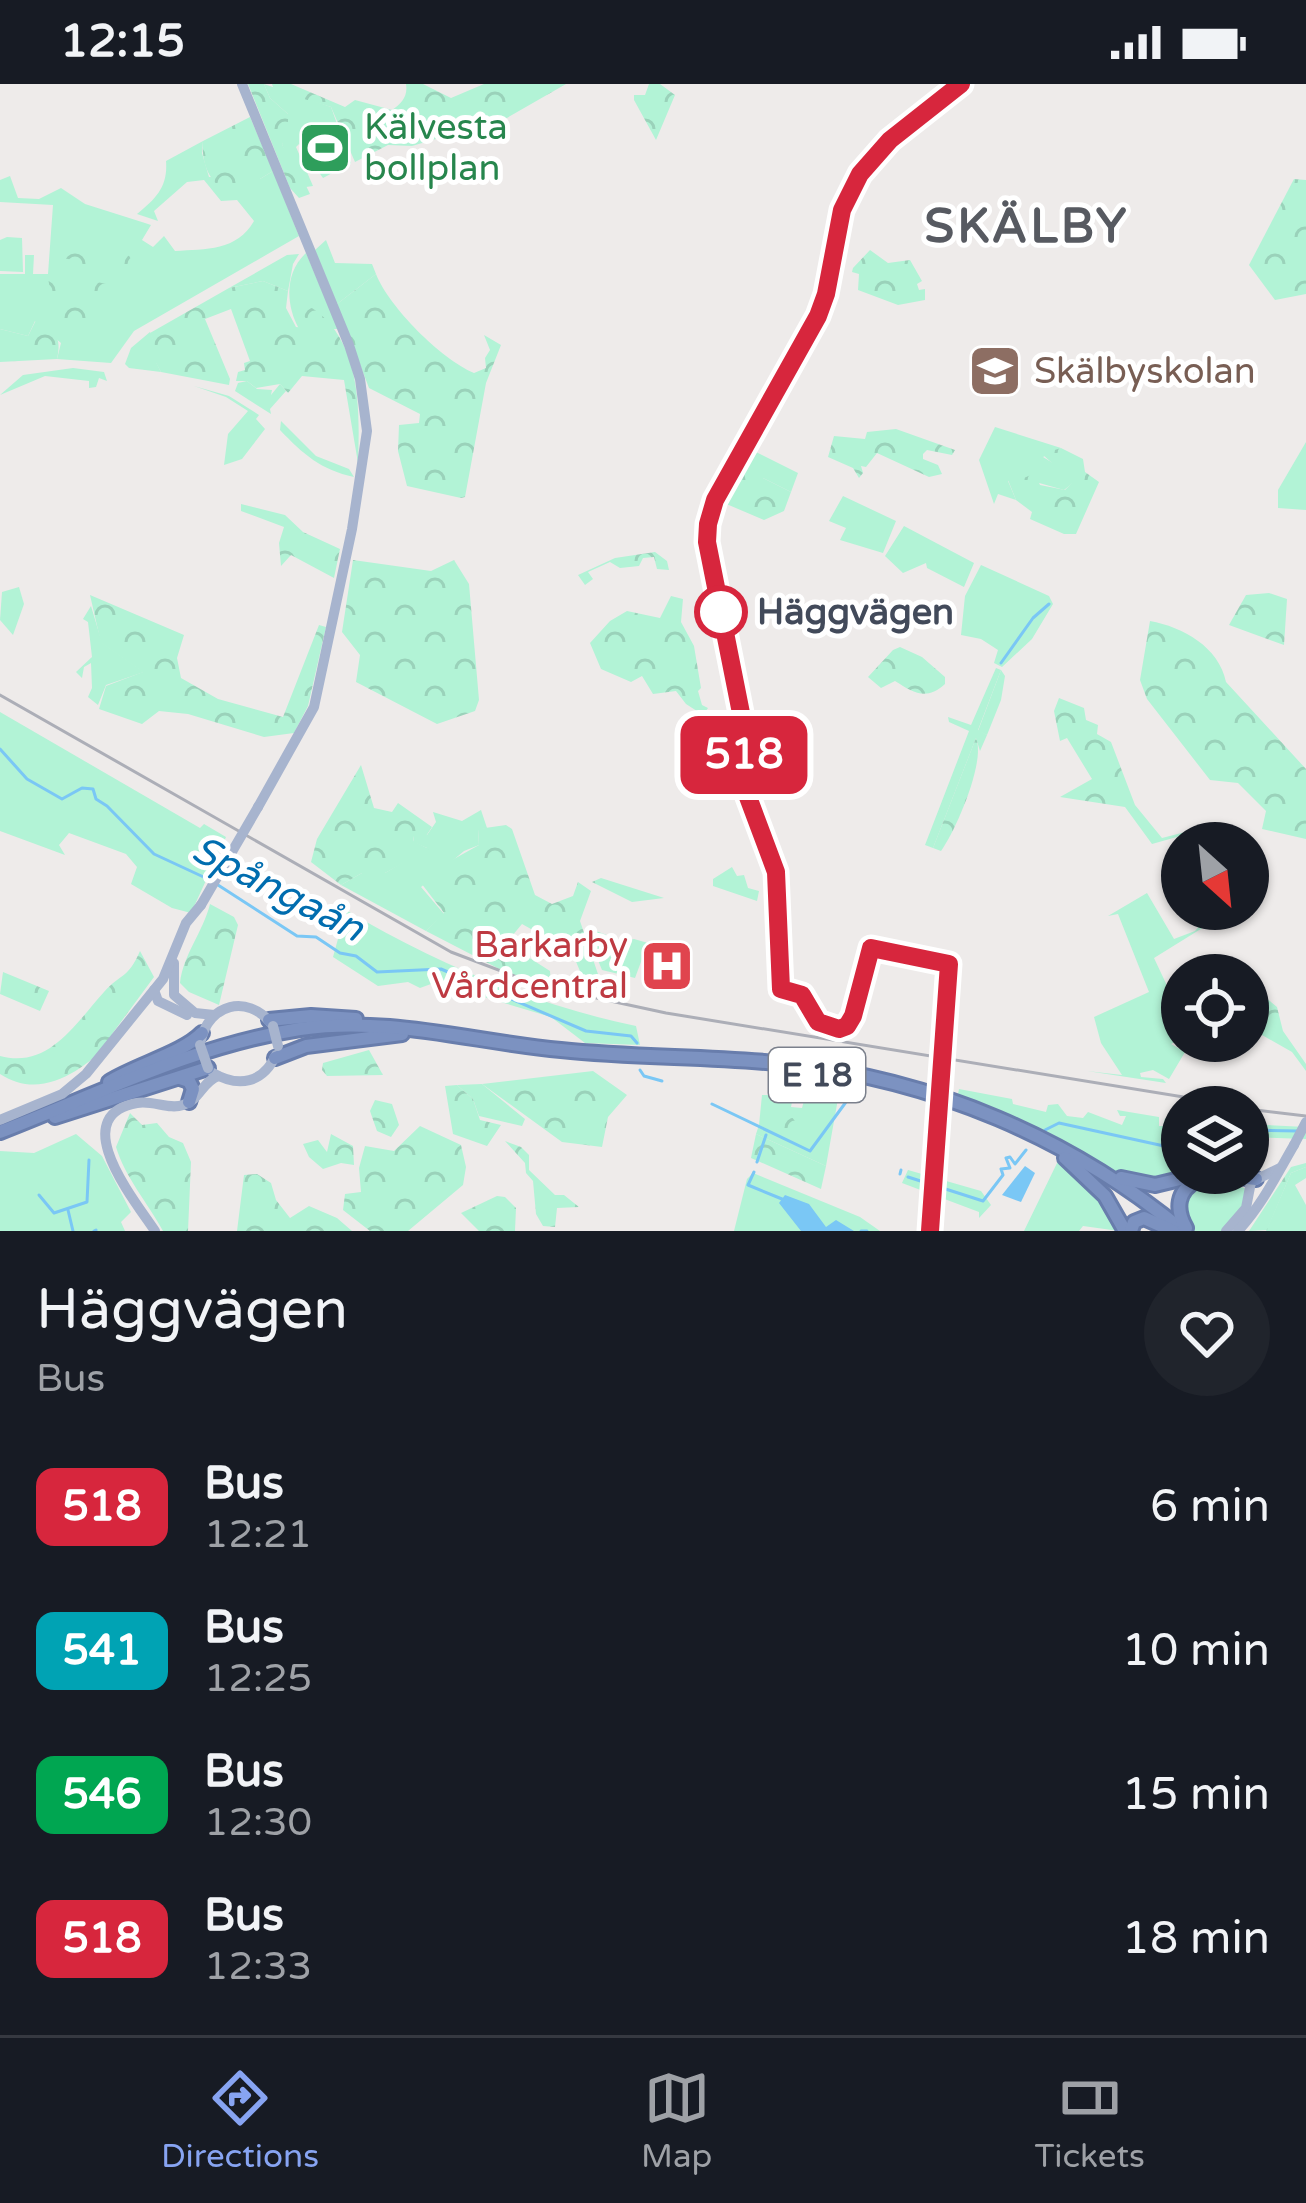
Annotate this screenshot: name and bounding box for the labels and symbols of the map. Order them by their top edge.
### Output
place label: Kälvesta bollplan [364,106,508,190]
sports icon: Kälvesta bollplan [297,120,353,176]
district label: SKÄLBY [925,198,1129,256]
school or university icon: Skälbyskolan [967,343,1023,399]
place label: Skälbyskolan [1034,350,1256,393]
marker: Häggvägen [696,587,746,637]
place label: Häggvägen [757,591,954,634]
line badge: 518 [675,716,813,794]
north arrow [1161,822,1269,930]
water label: Spångaån [184,826,373,953]
place label: Barkarby Vårdcentral [431,924,628,1008]
hospital icon: Barkarby Vårdcentral [639,938,695,994]
road number: E 18 [769,1048,865,1102]

